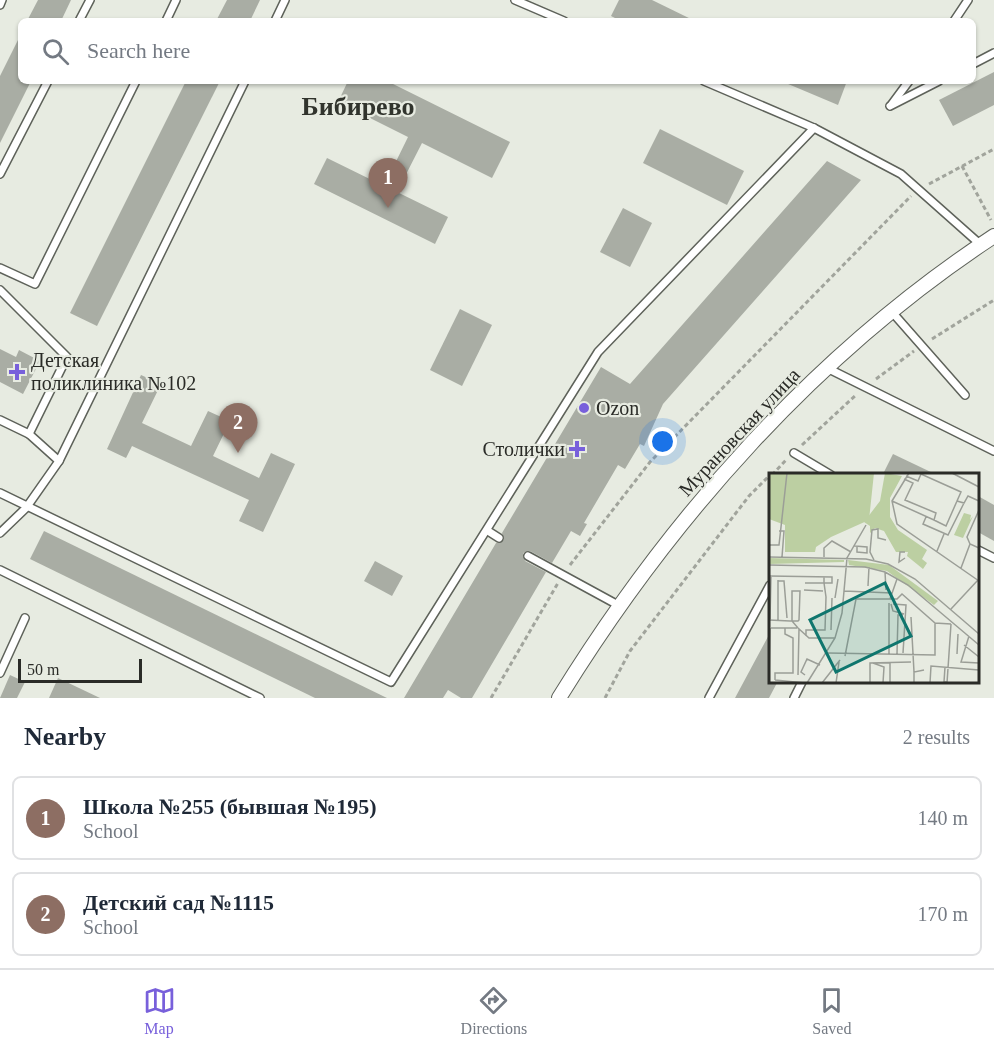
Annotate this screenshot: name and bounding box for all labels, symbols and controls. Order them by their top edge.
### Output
search box [18,18,976,84]
icon: search [39,35,72,68]
text: Search here [87,38,190,63]
district label: Бибирево [301,92,415,121]
pin: 1 [368,158,408,208]
place label: Детская поликлиника №102 [31,349,196,394]
marker: Детская поликлиника №102 [8,363,26,381]
street label: Мурановская улица [674,363,805,501]
place label: Ozon [596,397,639,419]
marker: Ozon [577,401,591,415]
pin: 2 [218,404,258,453]
your location [648,427,677,456]
place label: Столички [483,438,565,460]
marker: Столички [570,442,584,456]
inset map [769,473,979,683]
scale bar [18,656,142,684]
text: 50 m [27,661,59,678]
text: Nearby [24,722,106,751]
text: 2 results [903,726,970,748]
text: Школа №255 (бывшая №195) [83,794,377,819]
text: 1 [41,807,51,829]
text: 140 m [917,807,968,829]
text: School [83,820,139,842]
text: Детский сад №1115 [83,890,274,915]
text: 2 [41,903,51,925]
text: 170 m [917,903,968,925]
text: School [83,916,139,938]
tab: Map [143,984,176,1038]
tab: Directions [461,984,527,1038]
tab: Saved [812,984,851,1038]

